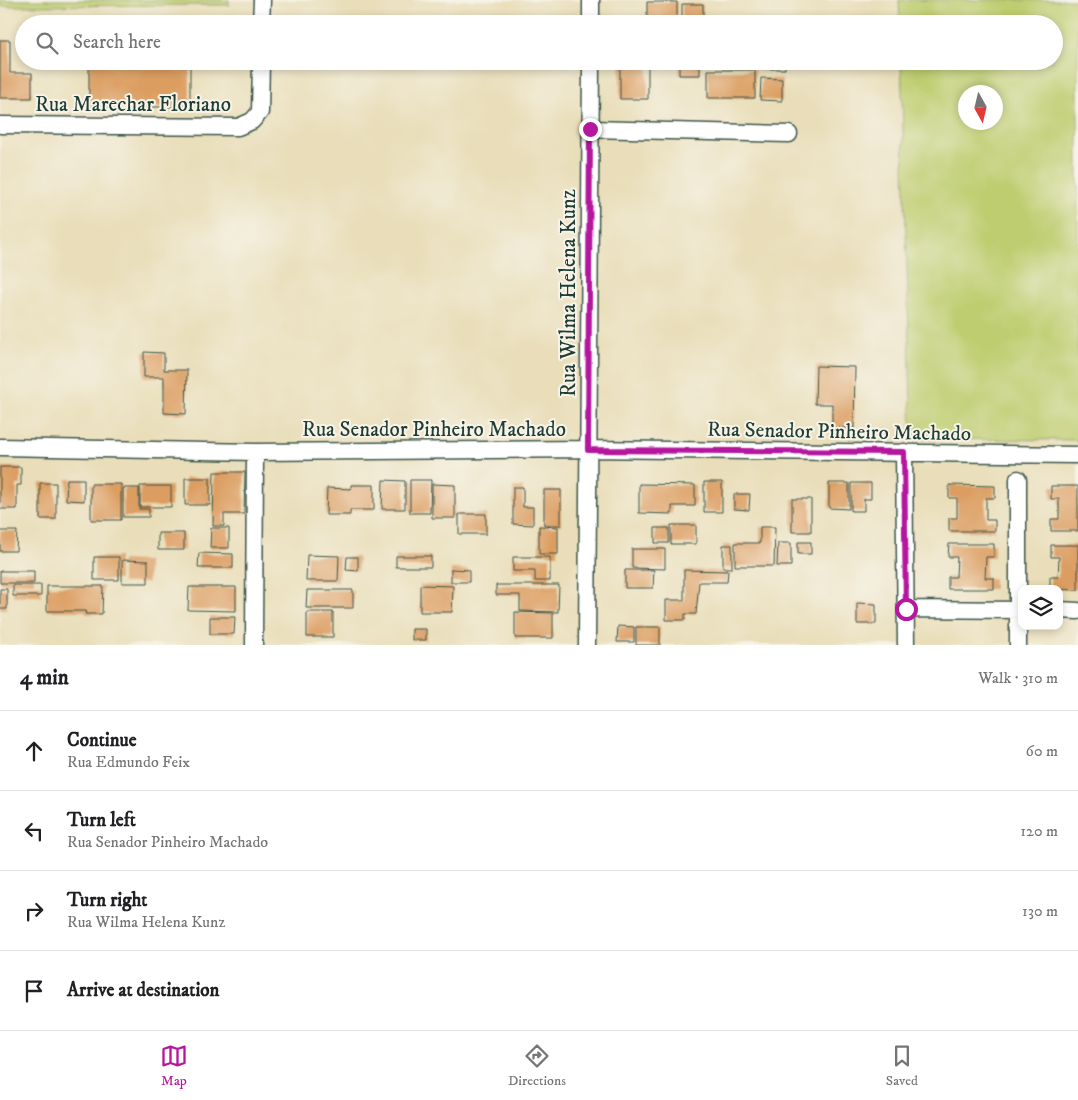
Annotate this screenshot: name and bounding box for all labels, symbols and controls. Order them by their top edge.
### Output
search box [15,15,1063,70]
icon: search [33,29,61,57]
text: Search here [73,31,161,54]
north arrow [958,85,1003,130]
street label: Rua Marechar Floriano [35,92,231,118]
route end [579,118,602,141]
street label: Rua Wilma Helena Kunz [556,189,582,397]
street label: Rua Senador Pinheiro Machado [302,417,566,443]
street label: Rua Senador Pinheiro Machado [707,417,971,447]
map controls [1018,585,1063,630]
button: layers [1018,585,1063,630]
route start [895,598,918,621]
text: 4 min [20,665,69,691]
text: Walk · 310 m [978,668,1058,688]
text: Continue [67,729,137,752]
icon: ahead [20,737,48,765]
text: 60 m [1026,741,1058,761]
text: Rua Edmundo Feix [67,752,190,772]
text: Turn left [67,809,136,832]
icon: left [20,817,48,845]
text: 120 m [1020,821,1058,841]
text: Rua Senador Pinheiro Machado [67,832,268,852]
text: Turn right [67,889,147,912]
icon: right [20,897,48,925]
text: 130 m [1022,901,1058,921]
text: Rua Wilma Helena Kunz [67,912,225,932]
icon: arrive [20,977,48,1005]
text: Arrive at destination [67,979,219,1002]
tab: Map [160,1042,188,1090]
tab: Directions [508,1042,566,1090]
tab: Saved [886,1042,918,1090]

